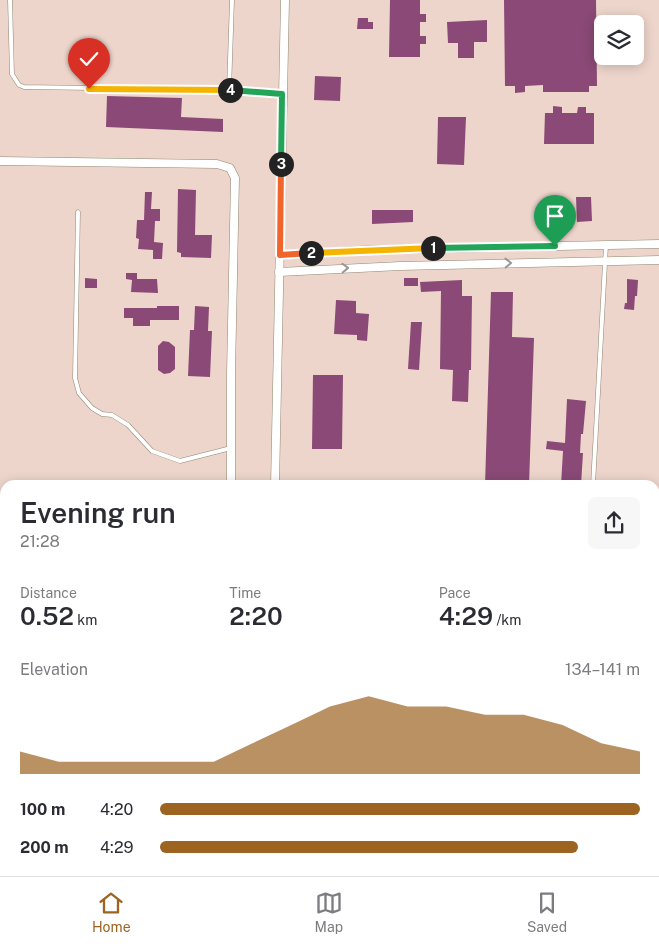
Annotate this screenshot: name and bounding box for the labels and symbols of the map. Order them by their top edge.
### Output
pin [68,38,110,89]
pin: 4 [218,78,242,102]
pin: 3 [268,152,294,176]
pin [534,195,576,246]
pin: 1 [420,236,446,260]
pin: 2 [298,240,324,266]
one-way arrow [504,258,512,269]
one-way arrow [342,262,350,273]

